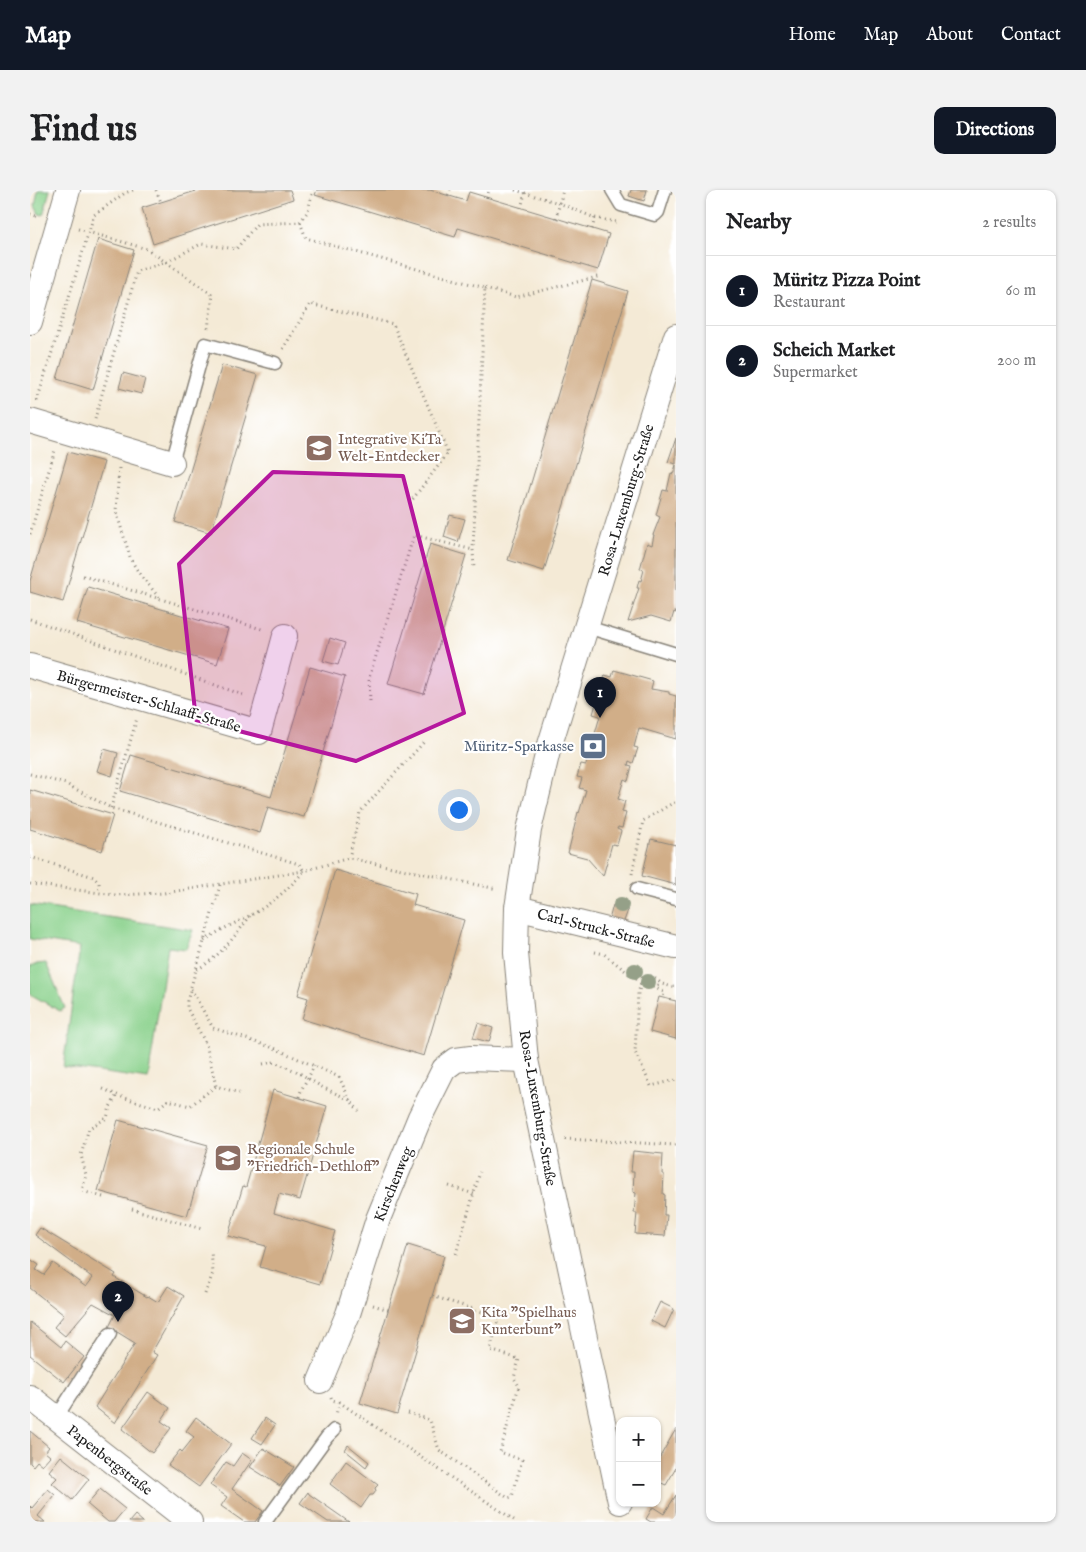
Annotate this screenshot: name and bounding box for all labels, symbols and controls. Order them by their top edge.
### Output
text: Map [25,20,71,51]
text: Home [789,24,836,47]
text: Map [864,24,898,47]
text: About [926,24,973,47]
text: Contact [1001,24,1061,47]
button: Directions [934,107,1056,154]
text: Find us [30,108,137,153]
text: Nearby [726,209,791,236]
text: 2 results [982,213,1036,233]
text: Müritz Pizza Point [773,269,920,293]
text: 1 [739,281,745,301]
text: 60 m [1006,281,1036,301]
text: Restaurant [773,293,846,313]
text: Scheich Market [773,339,895,363]
text: 2 [738,351,746,371]
text: 200 m [997,351,1036,371]
text: Supermarket [773,363,858,383]
street label: Rosa-Luxemburg-Straße [594,422,659,578]
place label: Integrative KiTa Welt-Entdecker [338,430,442,466]
school or university icon: Integrative KiTa Welt-Entdecker [304,433,334,463]
street label: Bürgermeister-Schlaaff-Straße [55,666,243,737]
pin: 1 [584,677,616,718]
bank icon: Müritz-Sparkasse [578,731,608,761]
place label: Müritz-Sparkasse [464,737,574,756]
your location [446,797,472,823]
street label: Carl-Struck-Straße [535,905,657,952]
street label: Rosa-Luxemburg-Straße [514,1029,561,1188]
place label: Regionale Schule "Friedrich-Dethloff" [247,1140,380,1176]
school or university icon: Regionale Schule "Friedrich-Dethloff" [213,1143,243,1173]
street label: Kirschenweg [370,1143,417,1225]
pin: 2 [102,1281,134,1322]
place label: Kita "Spielhaus Kunterbunt" [481,1303,576,1339]
school or university icon: Kita "Spielhaus Kunterbunt" [447,1306,477,1336]
map controls [616,1417,661,1507]
button: + [616,1417,661,1462]
street label: Papenbergstraße [63,1421,156,1500]
button: − [616,1462,661,1507]

